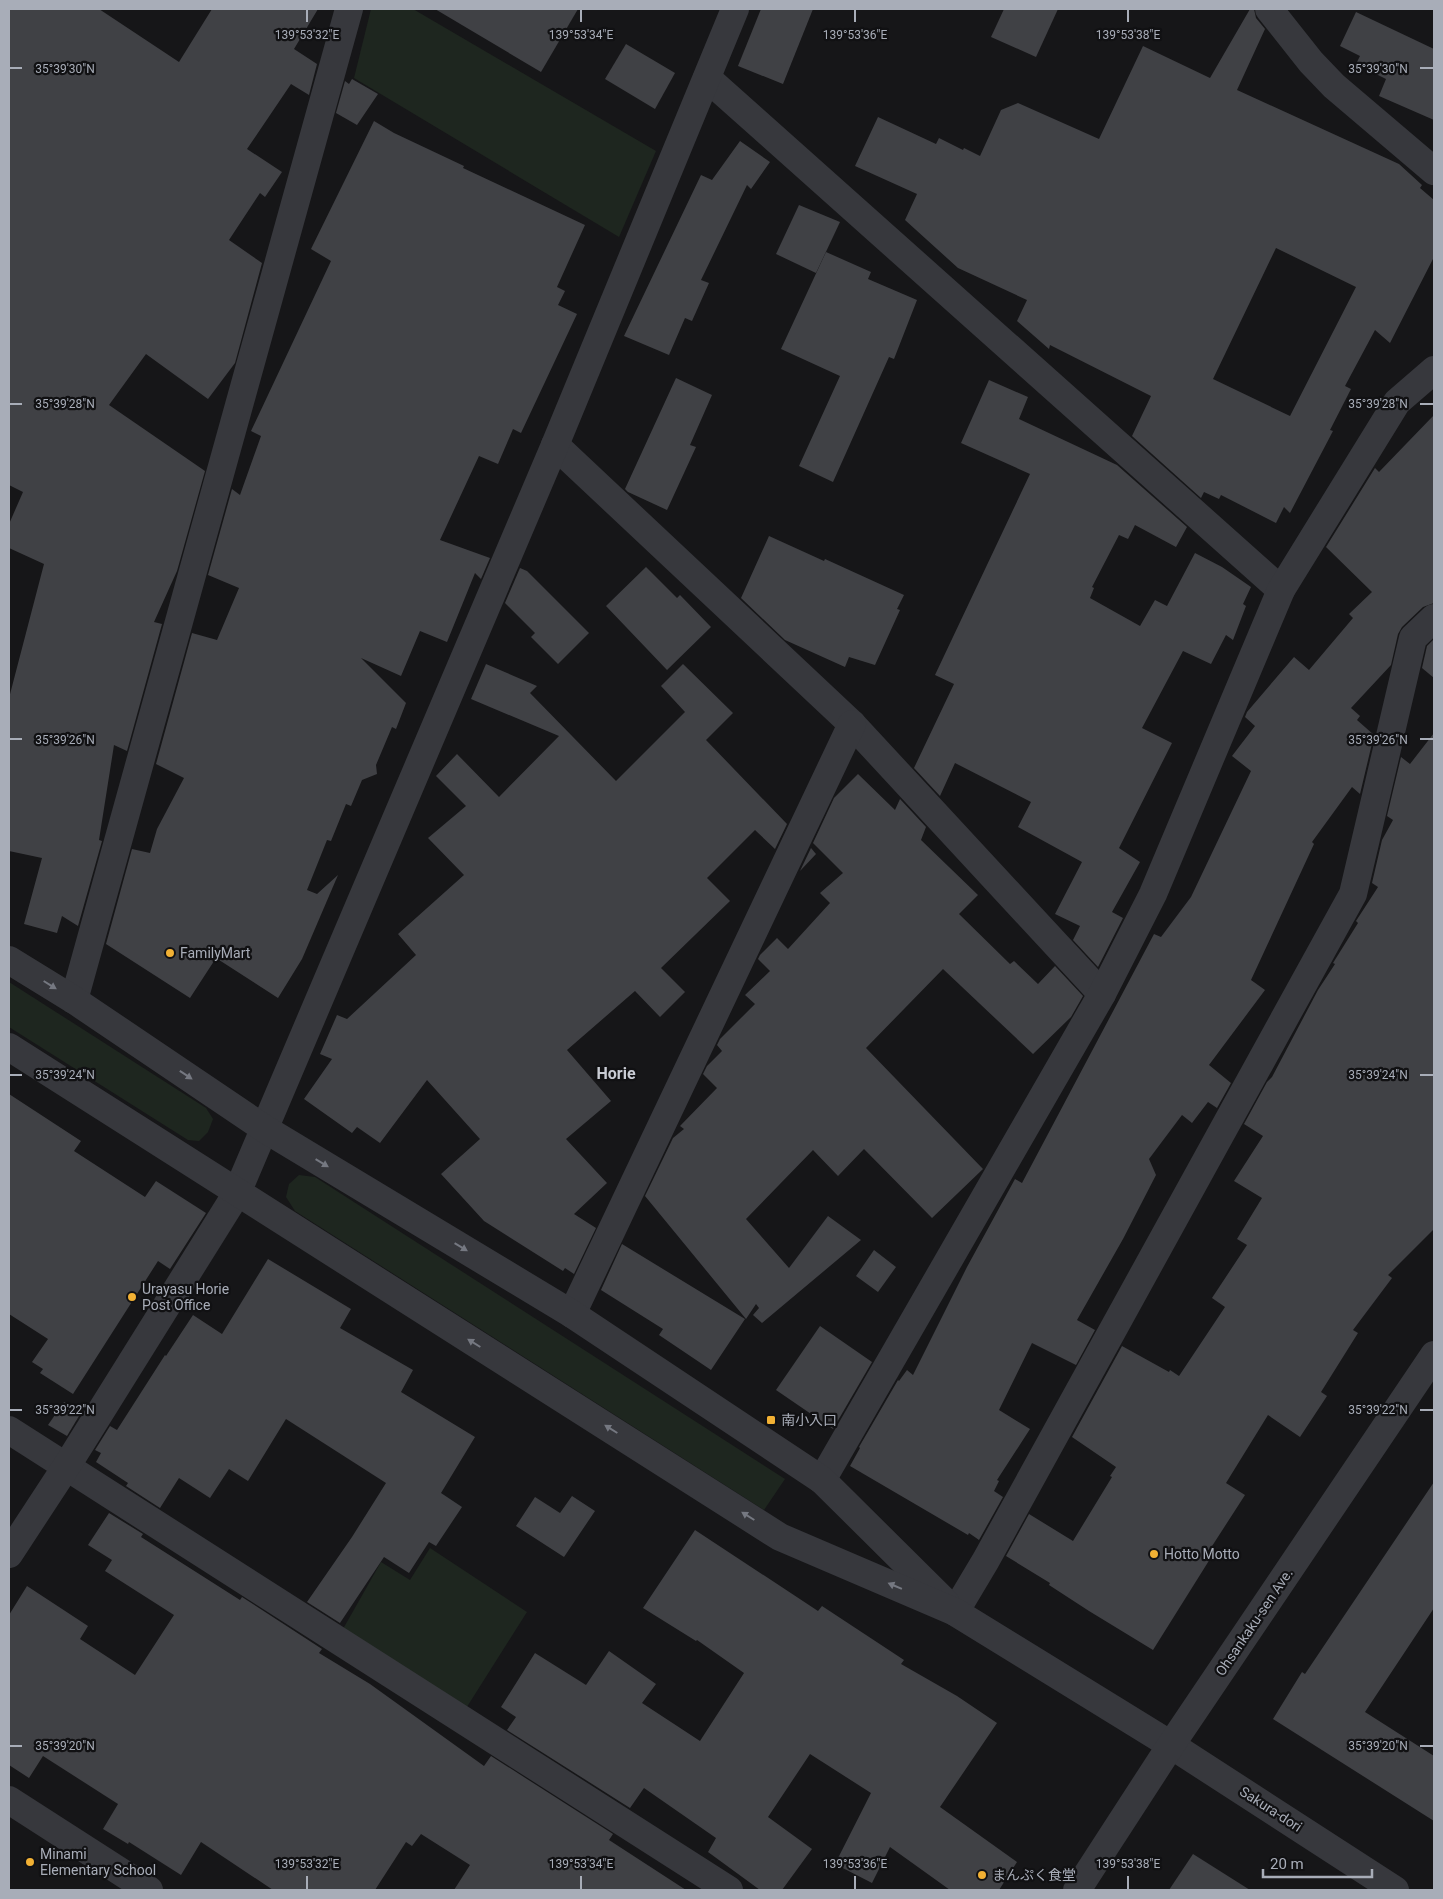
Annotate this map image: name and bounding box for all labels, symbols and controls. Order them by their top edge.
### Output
text: 139°53'32"E [275,28,339,42]
text: 139°53'34"E [549,28,613,42]
text: 139°53'36"E [823,28,887,42]
text: 139°53'38"E [1096,28,1160,42]
text: 35°39'30"N [35,62,95,76]
text: 35°39'30"N [1348,62,1408,76]
text: 35°39'28"N [35,397,95,411]
text: 35°39'28"N [1348,397,1408,411]
text: 35°39'26"N [35,733,95,747]
text: 35°39'26"N [1348,733,1408,747]
place label: FamilyMart [180,945,251,961]
marker: FamilyMart [164,947,176,959]
one-way arrow [44,981,57,990]
district label: Horie [596,1064,636,1083]
text: 35°39'24"N [35,1068,95,1082]
text: 35°39'24"N [1348,1068,1408,1082]
one-way arrow [179,1070,192,1080]
one-way arrow [316,1159,329,1168]
one-way arrow [455,1243,468,1252]
place label: Urayasu Horie Post Office [142,1281,229,1313]
marker: Urayasu Horie Post Office [126,1291,138,1303]
one-way arrow [467,1338,480,1347]
text: 35°39'22"N [35,1403,95,1417]
text: 35°39'22"N [1348,1403,1408,1417]
place label: 南小入口 [781,1412,837,1428]
marker: 南小入口 [765,1414,777,1426]
one-way arrow [604,1425,618,1434]
one-way arrow [742,1512,755,1521]
place label: Hotto Motto [1164,1546,1240,1562]
marker: Hotto Motto [1148,1548,1160,1560]
street label: Ohsankaku-sen Ave. [1212,1565,1296,1679]
one-way arrow [888,1582,902,1590]
text: 35°39'20"N [35,1739,95,1753]
text: 35°39'20"N [1348,1739,1408,1753]
street label: Sakura-dori [1237,1783,1305,1835]
place label: Minami Elementary School [40,1846,156,1878]
scale bar [1263,1846,1372,1878]
text: 20 m [1270,1855,1304,1873]
marker: Minami Elementary School [24,1856,36,1868]
text: 139°53'32"E [275,1857,339,1871]
text: 139°53'34"E [549,1857,613,1871]
text: 139°53'36"E [823,1857,887,1871]
text: 139°53'38"E [1096,1857,1160,1871]
place label: まんぷく食堂 [992,1867,1076,1883]
marker: まんぷく食堂 [976,1869,988,1881]

